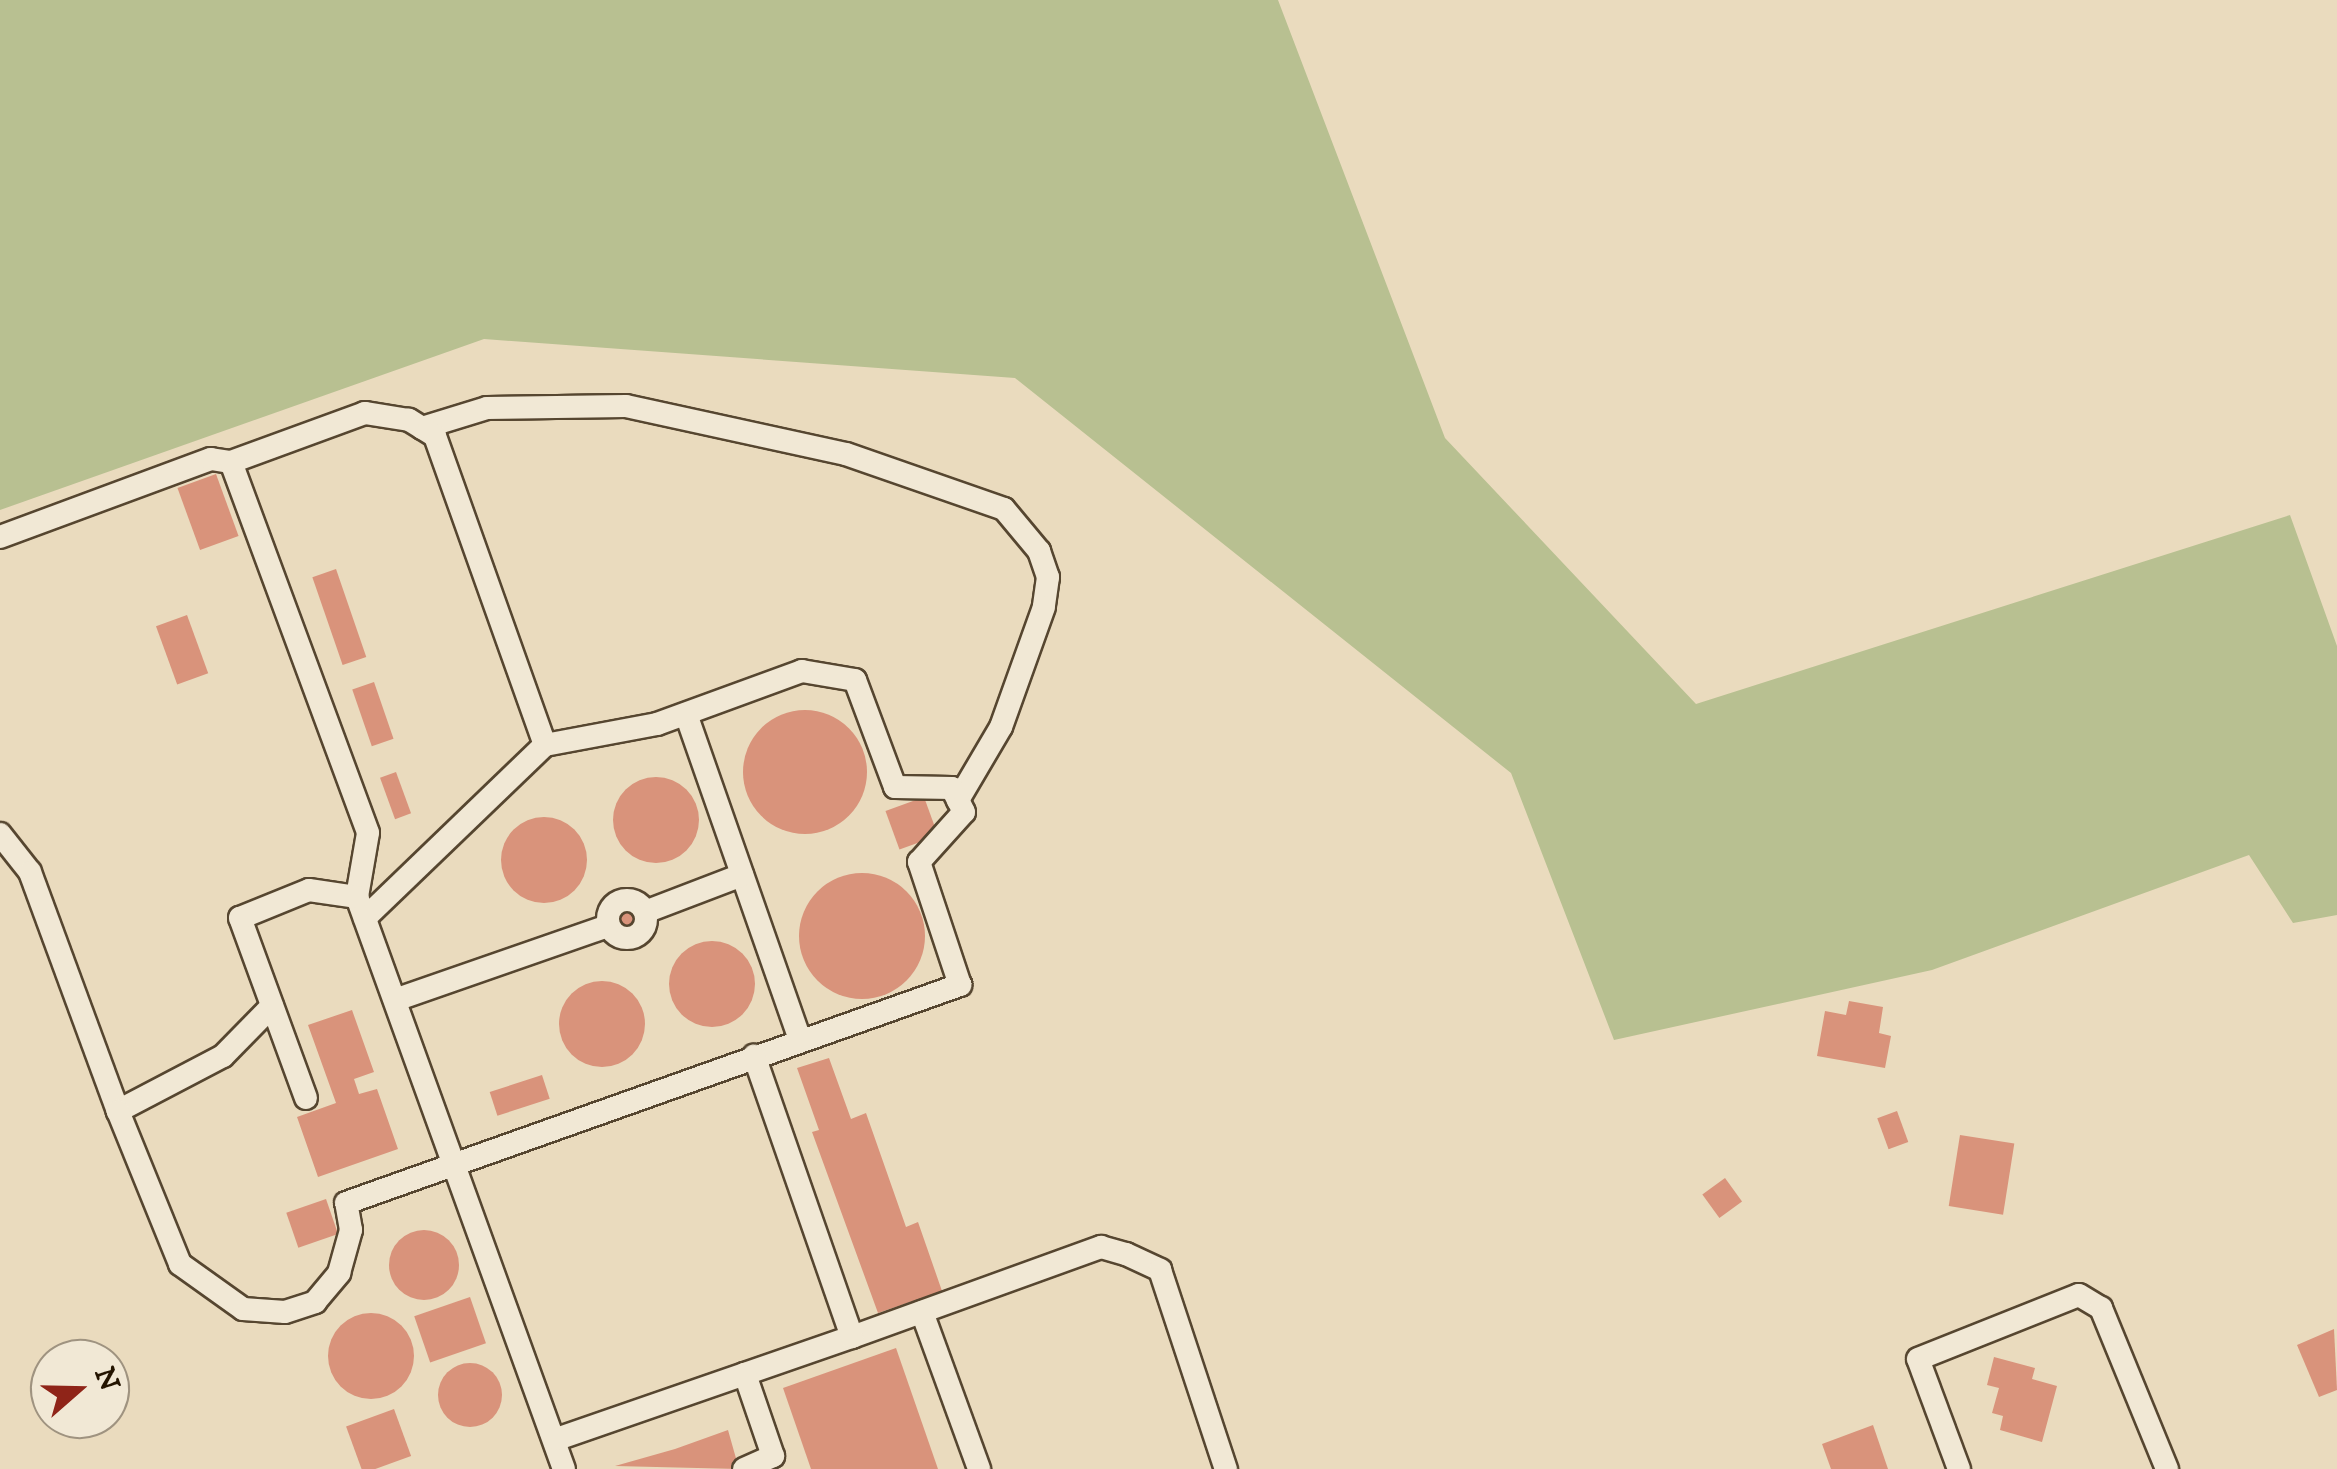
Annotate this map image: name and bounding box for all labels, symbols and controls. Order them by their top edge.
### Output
north arrow [30,1339,130,1439]
text: N [86,1362,127,1396]

